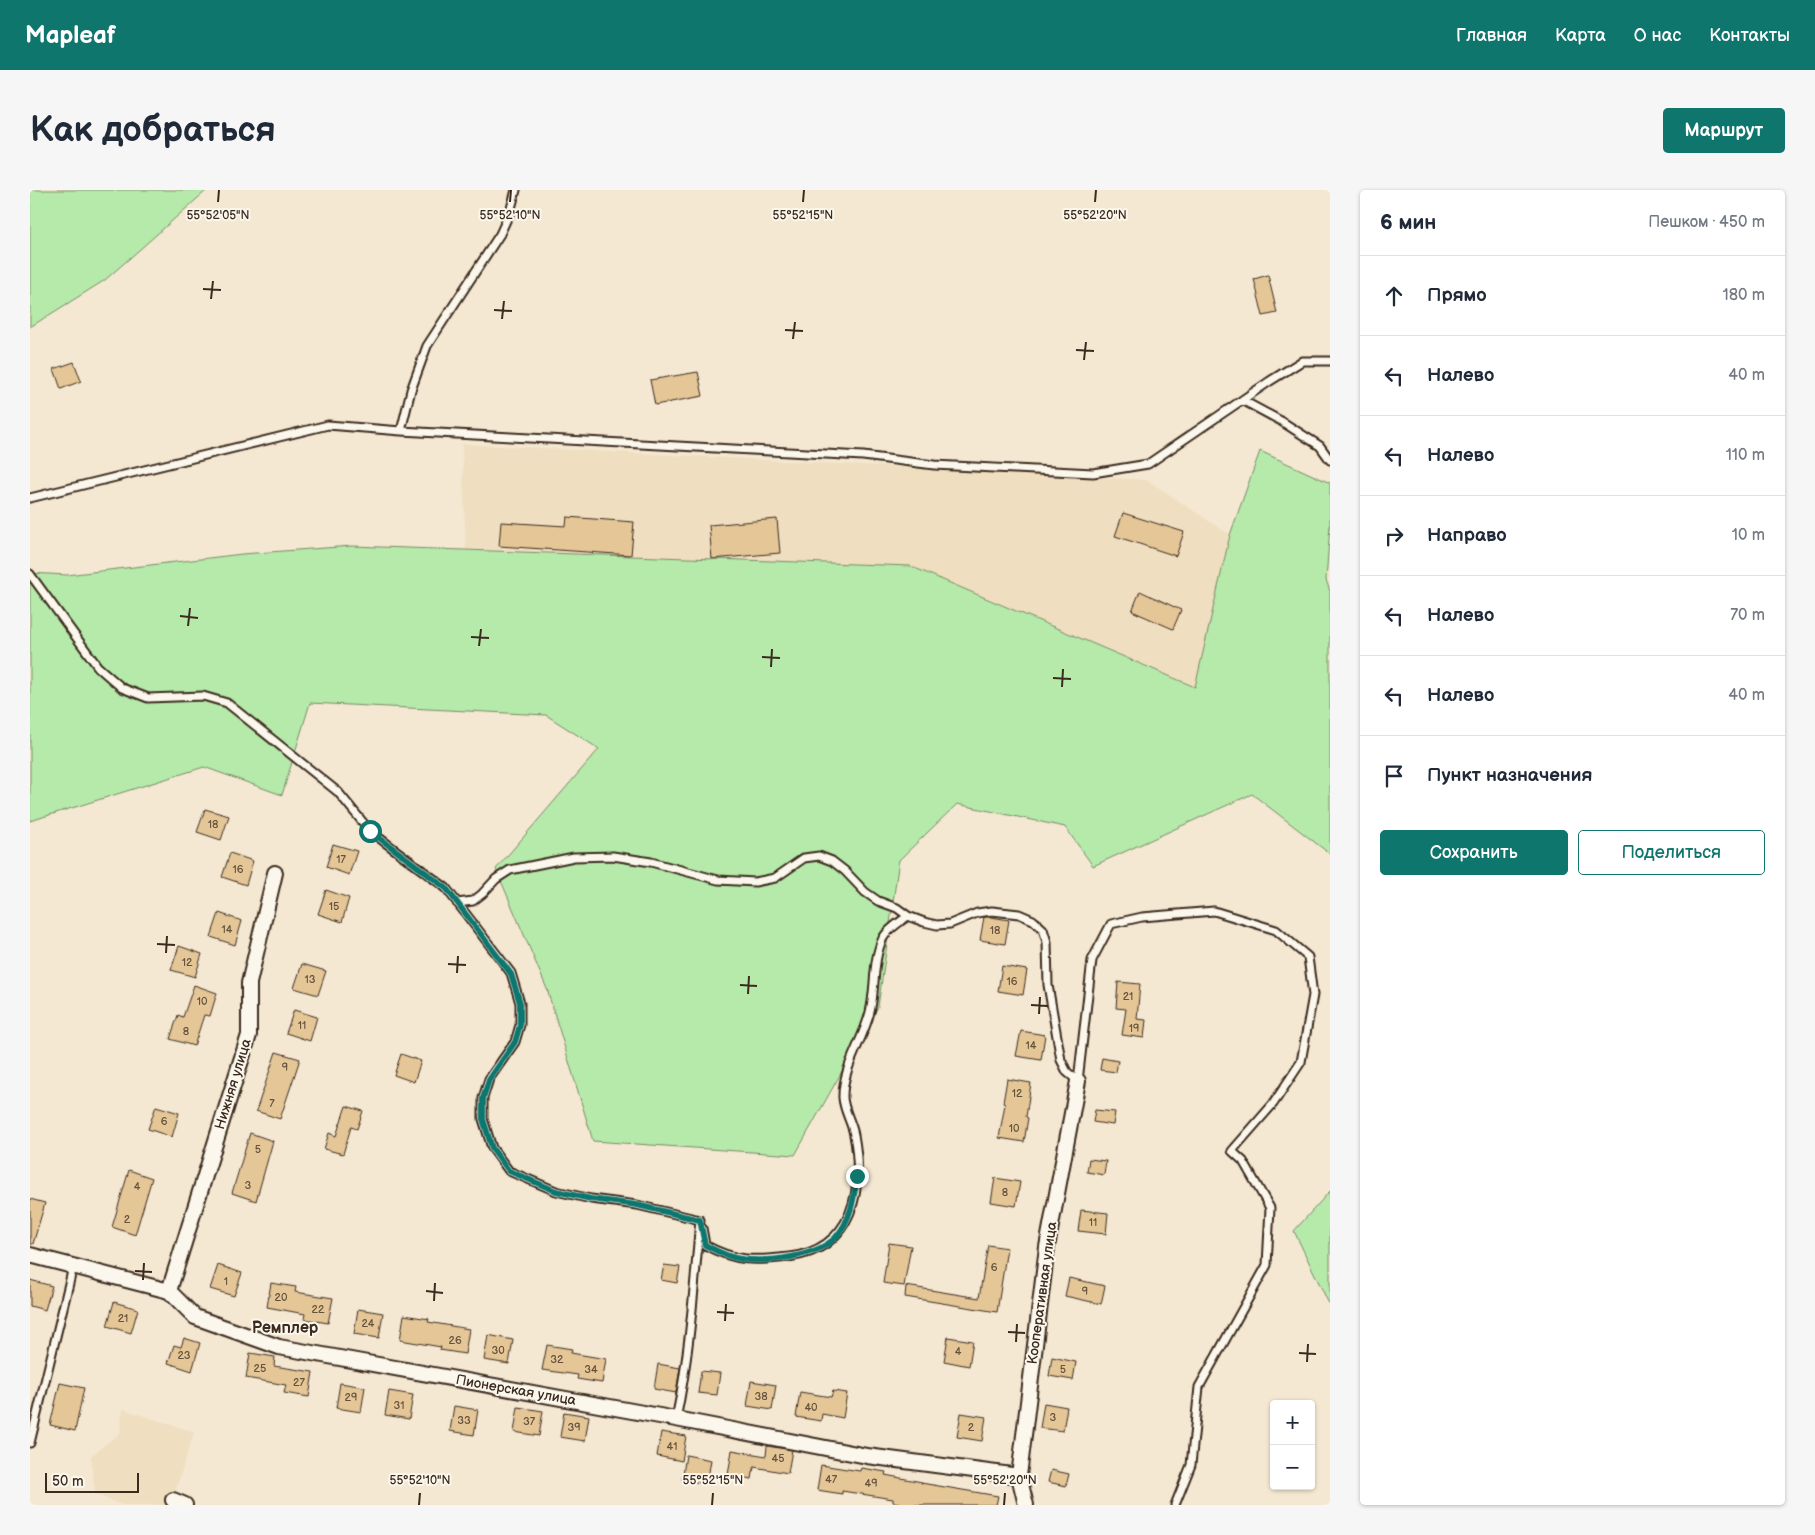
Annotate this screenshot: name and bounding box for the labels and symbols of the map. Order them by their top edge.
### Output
text: 55°52'05"N [186,208,250,223]
text: 55°52'10"N [480,208,540,223]
text: 55°52'15"N [773,208,833,223]
text: 55°52'20"N [1063,208,1127,223]
house number: 18 [208,818,218,831]
route start [359,820,382,843]
house number: 17 [336,853,346,866]
house number: 16 [233,863,244,876]
house number: 15 [329,900,339,913]
house number: 14 [222,923,233,936]
house number: 18 [990,924,1000,937]
house number: 12 [182,956,193,969]
house number: 13 [304,973,316,986]
house number: 16 [1007,975,1018,988]
house number: 21 [1123,990,1133,1003]
house number: 10 [197,995,208,1008]
house number: 11 [298,1019,306,1032]
house number: 19 [1129,1022,1139,1035]
house number: 8 [183,1025,189,1038]
street label: Нижняя улица [211,1036,255,1131]
house number: 14 [1026,1039,1037,1052]
house number: 9 [282,1061,288,1074]
house number: 12 [1012,1087,1023,1100]
house number: 7 [269,1097,275,1110]
house number: 6 [161,1115,168,1128]
house number: 10 [1009,1122,1020,1135]
house number: 5 [255,1143,261,1156]
route end [846,1165,869,1188]
house number: 3 [245,1179,252,1192]
house number: 4 [134,1180,141,1193]
house number: 8 [1002,1186,1008,1199]
house number: 2 [124,1213,131,1226]
house number: 11 [1089,1216,1097,1229]
street label: Кооперативная улица [1024,1220,1061,1365]
house number: 6 [991,1261,998,1274]
house number: 1 [224,1275,228,1288]
house number: 9 [1082,1285,1088,1298]
house number: 20 [275,1291,288,1304]
house number: 22 [312,1303,325,1316]
house number: 21 [118,1312,128,1325]
house number: 24 [361,1317,375,1330]
district label: Ремплер [252,1319,319,1338]
house number: 26 [448,1334,462,1347]
house number: 30 [491,1344,505,1357]
house number: 4 [955,1345,962,1358]
house number: 23 [177,1349,191,1362]
house number: 32 [550,1353,564,1366]
house number: 25 [254,1362,266,1375]
house number: 34 [584,1363,598,1376]
house number: 5 [1060,1363,1066,1376]
street label: Пионерская улица [455,1371,578,1409]
house number: 27 [293,1376,306,1389]
house number: 38 [754,1390,768,1403]
house number: 29 [345,1391,357,1404]
house number: 31 [393,1399,405,1412]
house number: 40 [804,1401,818,1414]
house number: 3 [1050,1411,1057,1424]
house number: 33 [457,1414,471,1427]
house number: 37 [523,1415,536,1428]
house number: 39 [567,1421,581,1434]
house number: 2 [968,1421,975,1434]
house number: 41 [667,1440,677,1453]
house number: 45 [771,1452,785,1465]
scale bar [45,1470,139,1493]
text: 55°52'10"N [390,1473,450,1488]
text: 55°52'15"N [683,1473,743,1488]
house number: 47 [825,1473,838,1486]
text: 55°52'20"N [973,1473,1037,1488]
house number: 49 [864,1477,878,1490]

